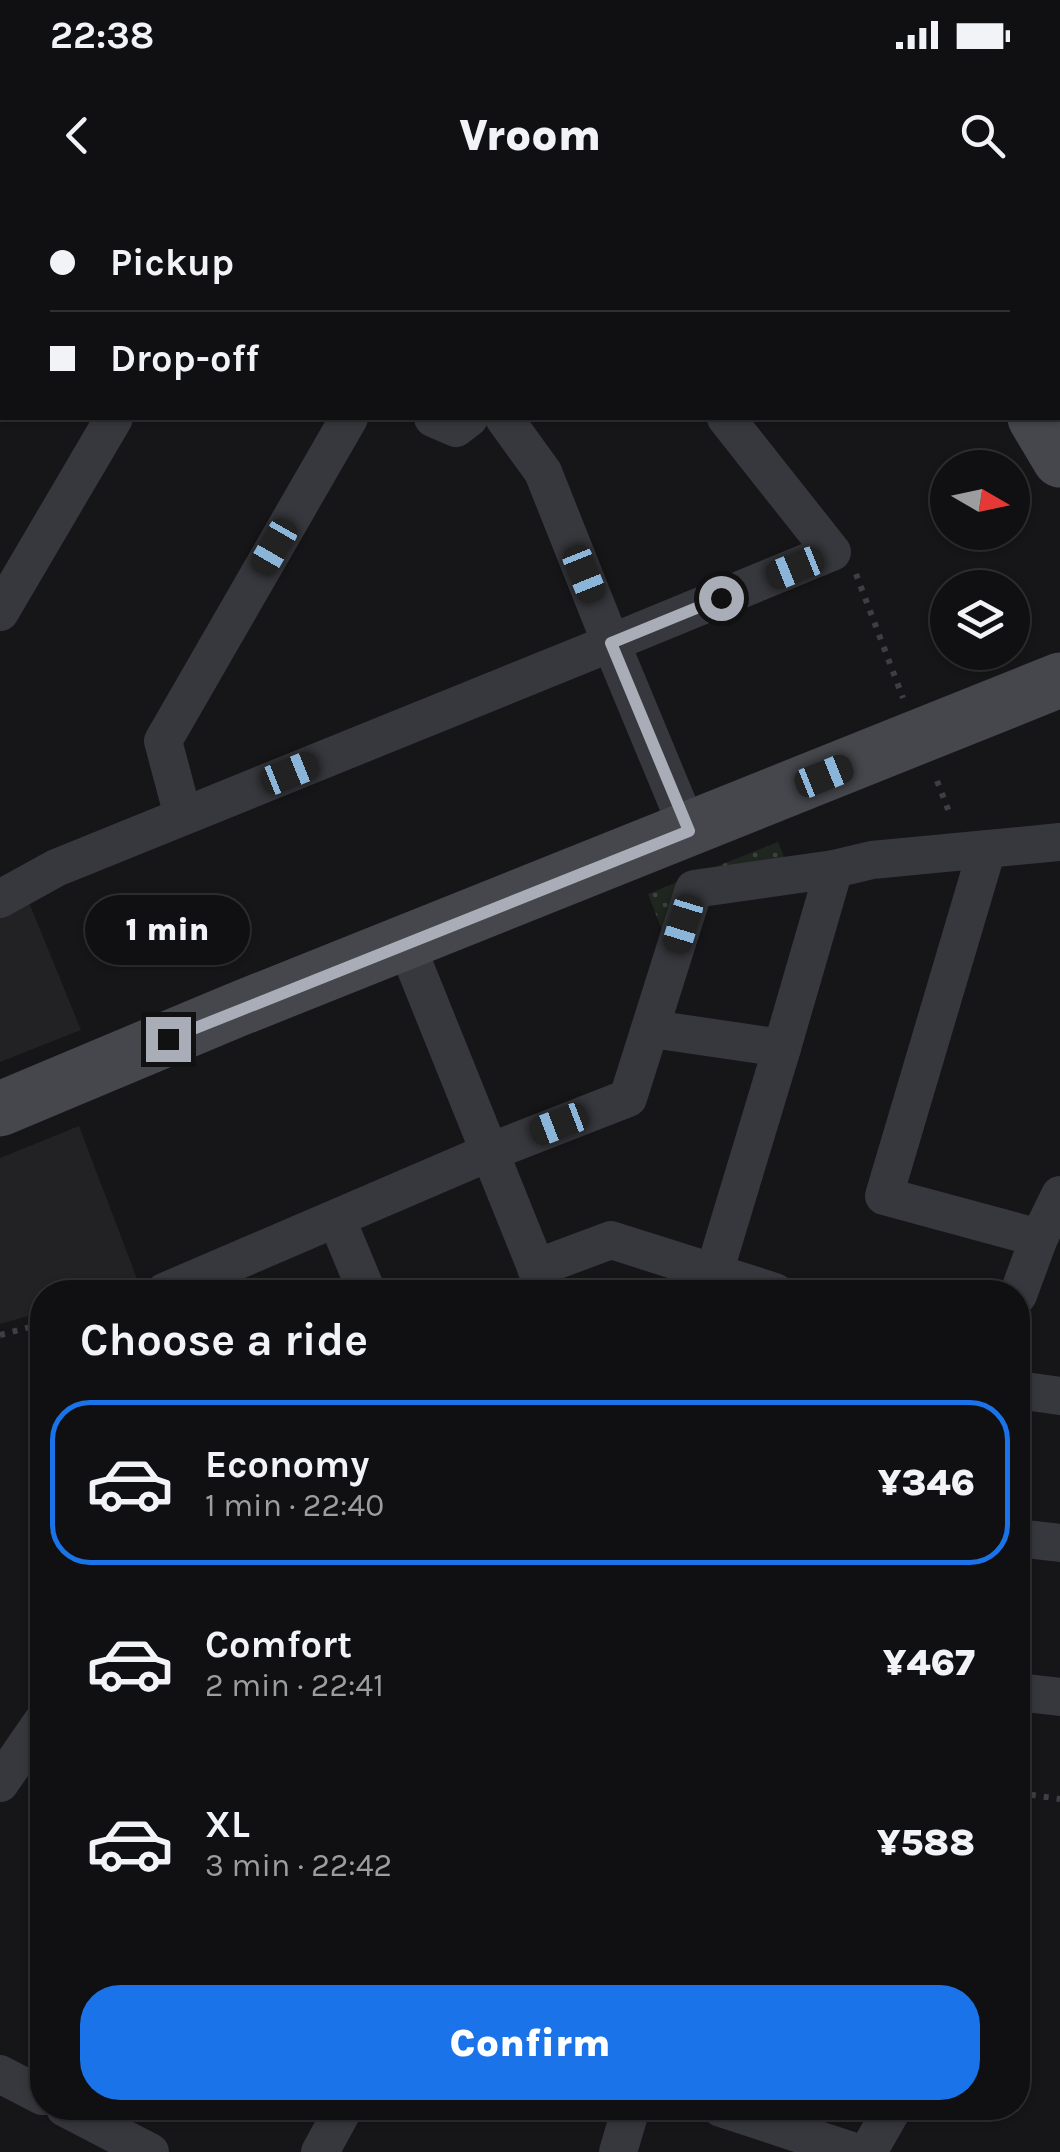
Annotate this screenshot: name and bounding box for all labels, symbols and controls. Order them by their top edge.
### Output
text: 22:38 [50,13,154,58]
icon: back [50,108,105,163]
icon: search [955,108,1010,163]
text: Vroom [459,109,601,161]
text: Pickup [110,240,234,285]
text: Drop-off [110,336,259,381]
north arrow [930,450,1030,550]
map controls [930,450,1030,670]
car [246,514,302,580]
car [559,541,609,607]
car [762,543,828,593]
button: layers [930,570,1030,670]
route start [699,576,744,621]
car [257,748,323,798]
car [791,751,857,801]
car [660,891,706,957]
callout: 1 min [86,894,250,964]
text: 1 min [126,911,209,948]
route end [146,1017,191,1062]
car [526,1099,592,1149]
text: Choose a ride [80,1314,368,1366]
icon: car [85,1438,175,1528]
text: Economy [205,1442,369,1487]
text: ¥346 [878,1460,975,1505]
text: 1 min · 22:40 [205,1487,384,1524]
icon: car [85,1618,175,1708]
text: Comfort [205,1622,352,1667]
text: ¥467 [883,1640,975,1685]
text: 2 min · 22:41 [205,1667,384,1704]
icon: car [85,1798,175,1888]
text: XL [205,1802,250,1847]
text: ¥588 [877,1820,975,1865]
text: 3 min · 22:42 [205,1847,392,1884]
button: Confirm [80,1985,980,2100]

